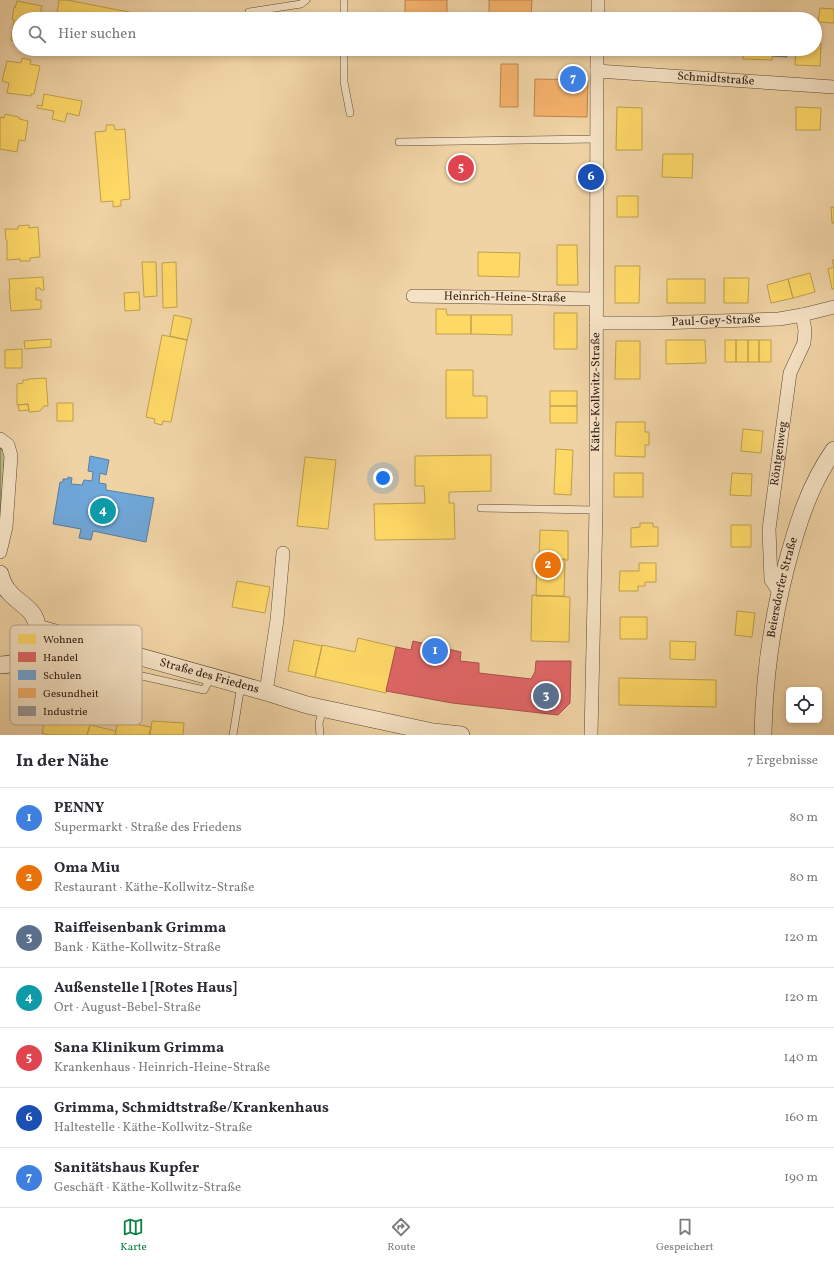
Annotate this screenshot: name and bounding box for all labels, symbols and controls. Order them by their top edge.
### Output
search box [12,12,822,56]
icon: search [26,23,48,45]
text: Hier suchen [58,24,136,45]
pin: 7 [560,64,586,94]
street label: Schmidtstraße [677,68,755,90]
pin: 5 [448,153,474,183]
pin: 6 [578,162,604,192]
street label: Heinrich-Heine-Straße [444,289,566,307]
street label: Paul-Gey-Straße [671,312,761,331]
street label: Käthe-Kollwitz-Straße [588,332,604,452]
street label: Röntgenweg [767,420,791,487]
your location [373,468,393,488]
pin: 4 [90,496,116,526]
street label: Beiersdorfer Straße [764,535,802,639]
pin: 2 [535,550,561,580]
legend [10,625,142,725]
text: Wohnen [43,633,84,648]
pin: 1 [422,636,448,666]
text: Handel [43,651,78,666]
street label: Straße des Friedens [158,655,261,698]
text: Schulen [43,669,82,684]
pin: 3 [533,681,559,711]
text: Gesundheit [43,687,99,702]
map controls [786,687,822,723]
button: locate [786,687,822,723]
text: Industrie [43,705,88,720]
text: In der Nähe [16,750,109,773]
text: 7 Ergebnisse [747,752,818,770]
text: PENNY [54,798,104,819]
text: 1 [26,809,32,827]
text: 80 m [789,809,818,827]
text: Supermarkt · Straße des Friedens [54,819,242,837]
text: Oma Miu [54,858,120,879]
text: 2 [26,869,32,887]
text: 80 m [789,869,818,887]
text: Restaurant · Käthe-Kollwitz-Straße [54,879,254,897]
text: Raiffeisenbank Grimma [54,918,226,939]
text: 3 [26,929,32,947]
text: 120 m [784,929,818,947]
text: Bank · Käthe-Kollwitz-Straße [54,939,221,957]
text: Außenstelle l [Rotes Haus] [54,978,237,999]
text: 4 [25,989,33,1007]
text: 120 m [784,989,818,1007]
text: Ort · August-Bebel-Straße [54,999,201,1017]
text: Sana Klinikum Grimma [54,1038,224,1059]
text: 5 [26,1049,32,1067]
text: 140 m [784,1049,818,1067]
text: Krankenhaus · Heinrich-Heine-Straße [54,1059,270,1077]
text: Grimma, Schmidtstraße/Krankenhaus [54,1098,329,1119]
text: 6 [25,1109,33,1127]
text: 160 m [784,1109,818,1127]
text: Haltestelle · Käthe-Kollwitz-Straße [54,1119,252,1137]
text: Sanitätshaus Kupfer [54,1158,199,1179]
text: 7 [26,1169,32,1187]
text: 190 m [784,1169,818,1187]
text: Geschäft · Käthe-Kollwitz-Straße [54,1179,241,1197]
tab: Karte [120,1216,147,1255]
tab: Route [387,1216,416,1255]
tab: Gespeichert [656,1216,714,1255]

